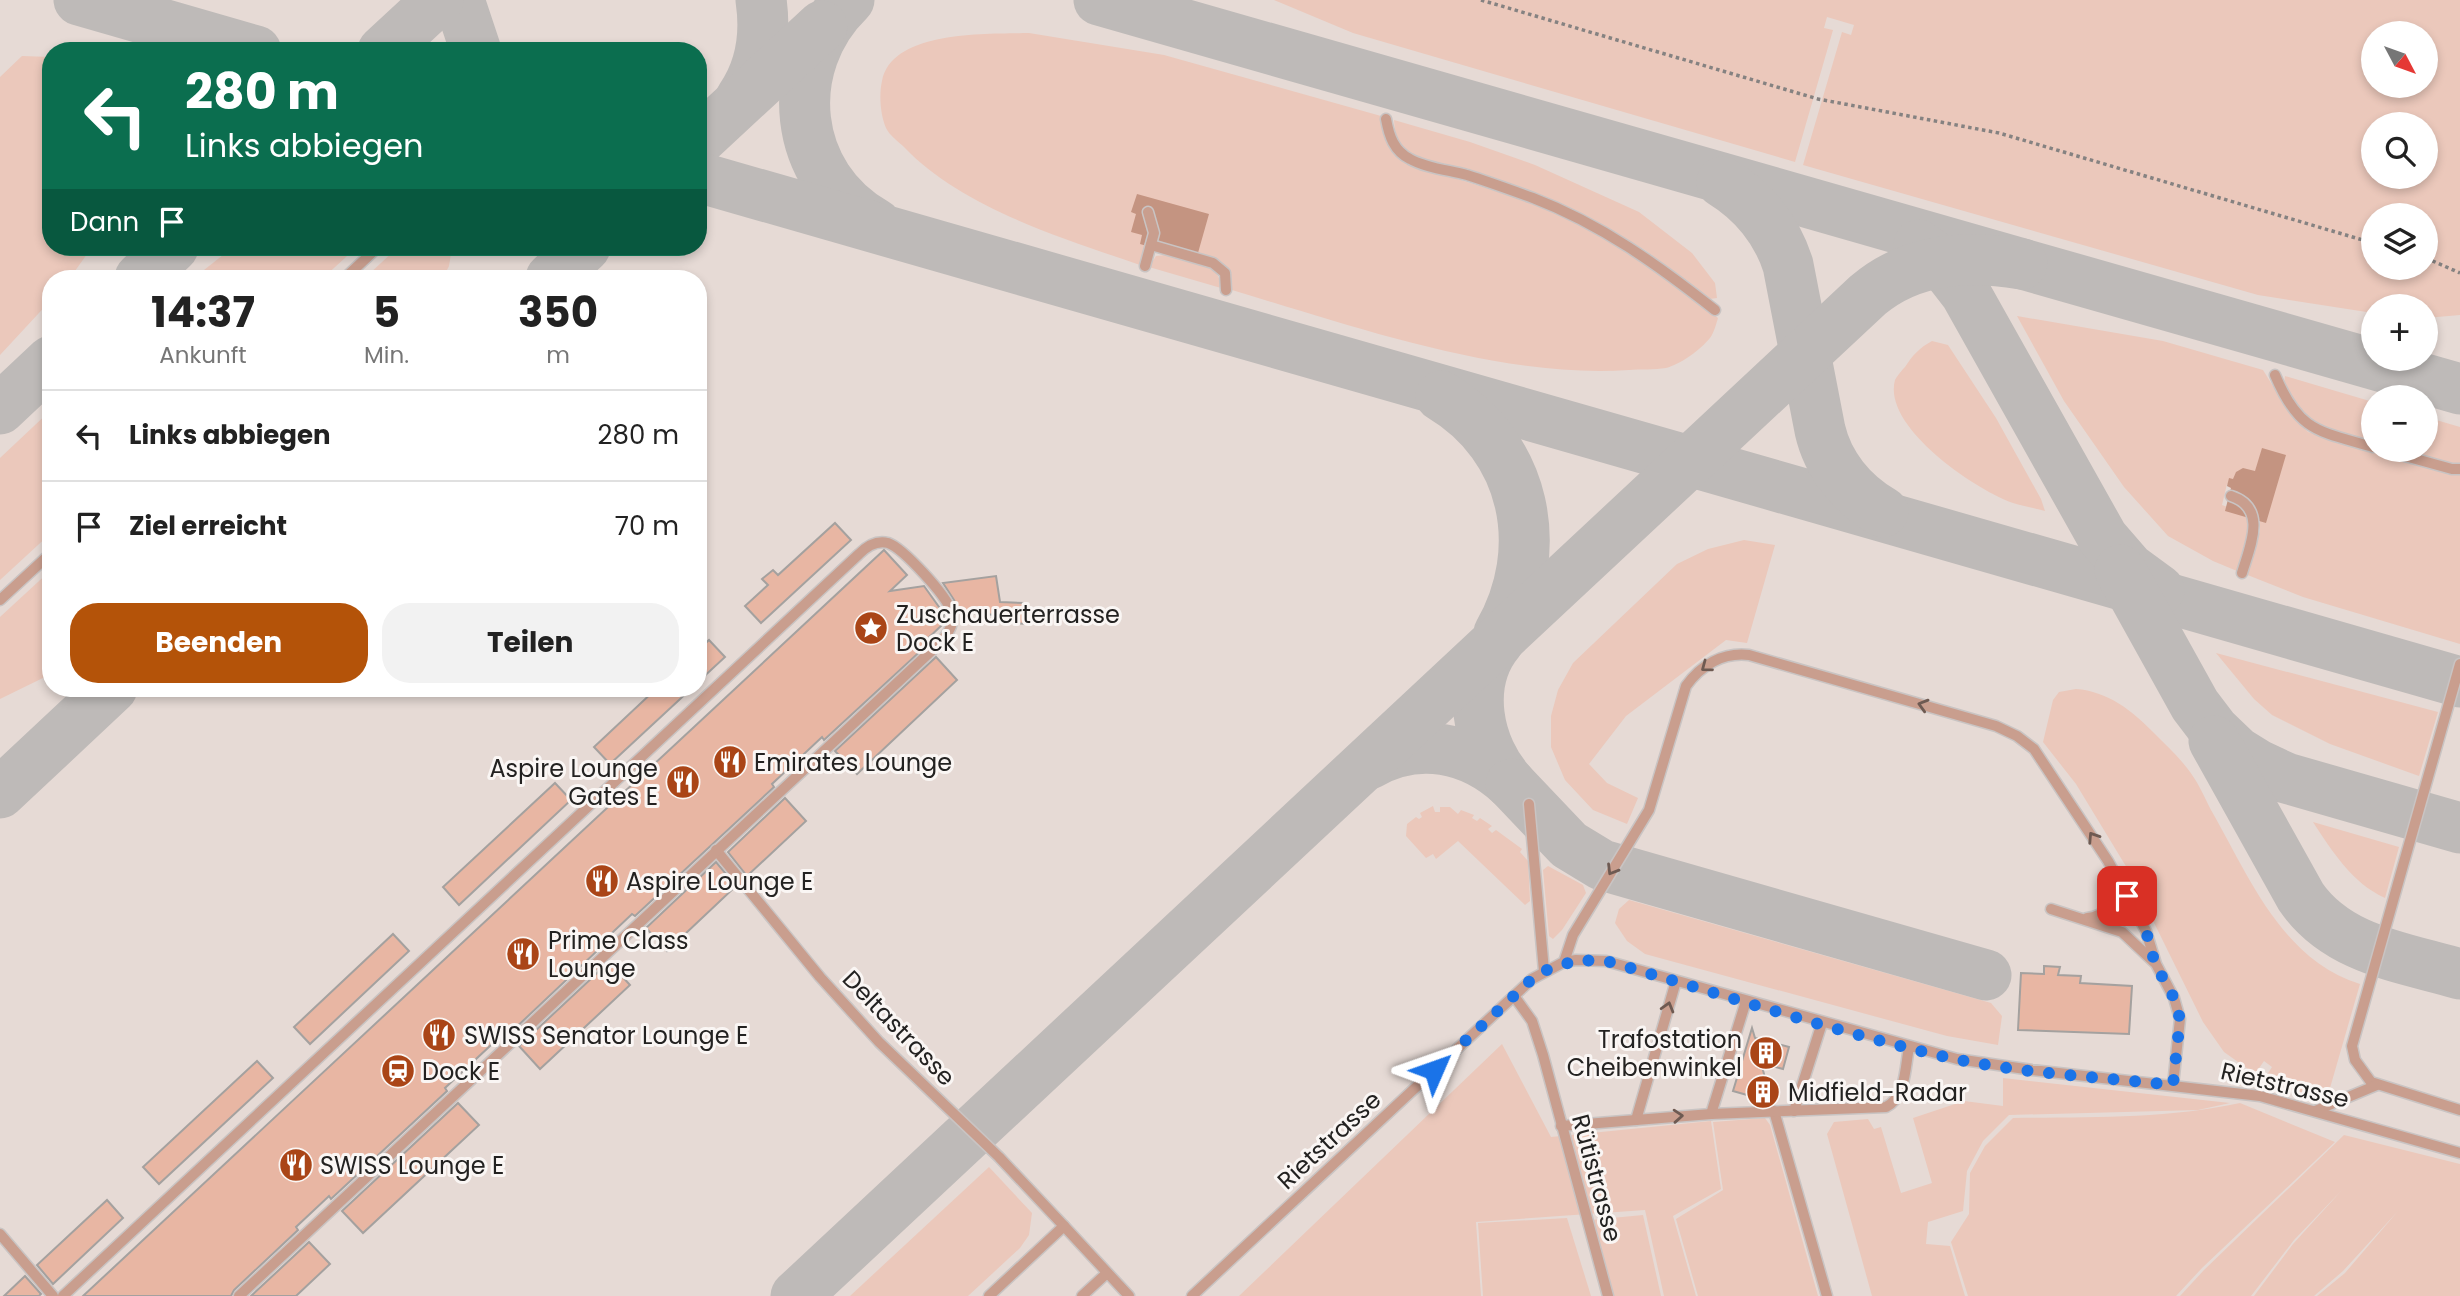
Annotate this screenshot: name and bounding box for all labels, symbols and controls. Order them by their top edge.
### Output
north arrow [2361,21,2438,98]
map controls [2361,21,2438,462]
text: 280 m [185,58,339,126]
icon: left [70,70,161,161]
button: search [2361,112,2438,189]
text: Links abbiegen [185,123,423,168]
icon: arrive [153,203,191,241]
button: layers [2361,203,2438,280]
text: Dann [70,204,139,240]
text: 14:37 [151,283,255,342]
text: 5 [373,283,400,342]
text: 350 [518,283,598,342]
button: + [2361,294,2438,371]
text: Ankunft [159,339,247,371]
text: Min. [364,339,409,371]
text: m [546,339,570,371]
button: − [2361,385,2438,462]
icon: left [70,417,108,455]
text: Links abbiegen [129,417,331,453]
text: 280 m [598,417,679,453]
icon: arrive [70,508,108,546]
text: Ziel erreicht [129,508,287,544]
text: 70 m [615,508,679,544]
place label: Zuschauerterrasse Dock E [896,598,1120,659]
button: Beenden [70,603,368,683]
button: Teilen [382,603,679,683]
place icon: Zuschauerterrasse Dock E [852,609,890,647]
one-way arrow [1701,659,1714,671]
one-way arrow [1917,699,1929,713]
restaurant icon: Emirates Lounge [711,743,749,781]
place label: Emirates Lounge [754,746,952,779]
place label: Aspire Lounge Gates E [489,752,658,813]
restaurant icon: Aspire Lounge Gates E [664,763,702,801]
one-way arrow [2088,832,2101,845]
restaurant icon: Aspire Lounge E [583,862,621,900]
one-way arrow [1607,863,1620,876]
place label: Aspire Lounge E [626,865,813,898]
pin [2097,866,2157,926]
icon: arrive [2108,877,2146,915]
place label: Prime Class Lounge [548,924,688,985]
restaurant icon: Prime Class Lounge [504,935,542,973]
street label: Deltastrasse [835,963,963,1093]
one-way arrow [1660,1001,1675,1013]
restaurant icon: SWISS Senator Lounge E [420,1016,458,1054]
place label: SWISS Senator Lounge E [464,1019,748,1052]
place label: Trafostation Cheibenwinkel [1567,1023,1742,1084]
position arrow [1397,1033,1471,1107]
building icon: Trafostation Cheibenwinkel [1747,1034,1785,1072]
station icon: Dock E [379,1052,417,1090]
street label: Rietstrasse [2218,1054,2352,1116]
place label: Dock E [422,1055,500,1088]
building icon: Midfield-Radar [1744,1073,1782,1111]
place label: Midfield-Radar [1788,1076,1967,1109]
street label: Rietstrasse [1270,1083,1388,1197]
one-way arrow [1673,1109,1684,1124]
street label: Rütistrasse [1564,1110,1630,1246]
restaurant icon: SWISS Lounge E [277,1146,315,1184]
place label: SWISS Lounge E [320,1149,504,1182]

